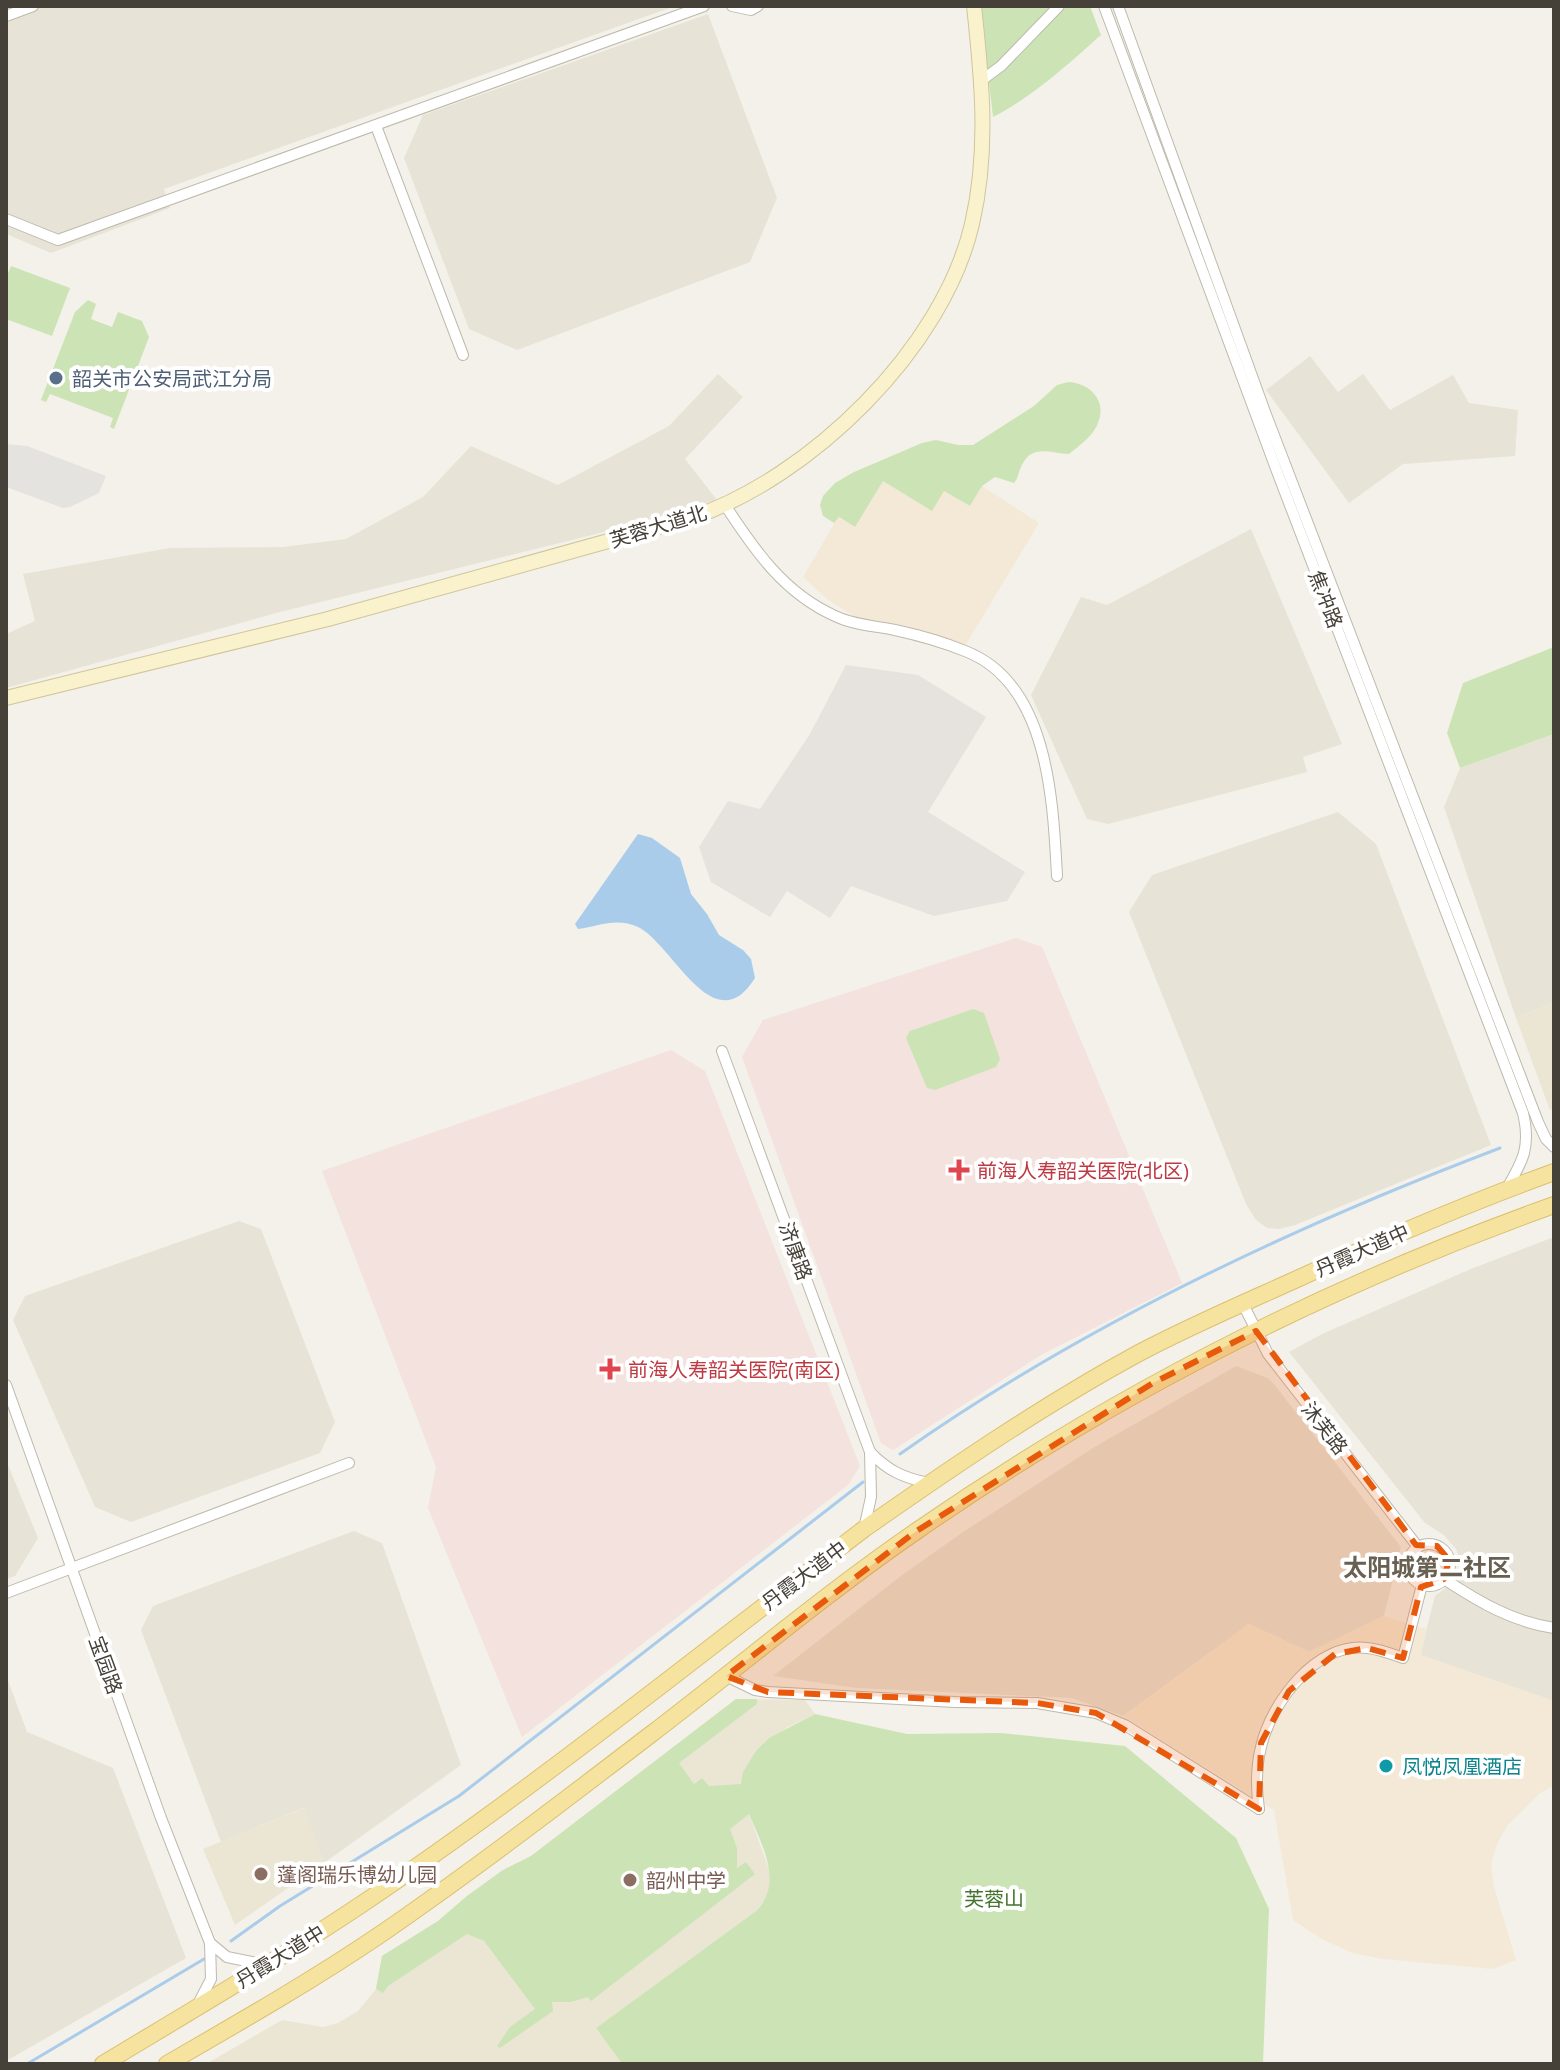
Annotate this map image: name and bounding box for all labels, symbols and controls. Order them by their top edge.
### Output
place label: 韶关市公安局武江分局 [72,365,272,392]
marker: 韶关市公安局武江分局 [47,369,65,387]
street label: 芙蓉大道北 [606,498,710,554]
street label: 焦冲路 [1303,566,1349,632]
place label: 前海人寿韶关医院(北区) [977,1157,1189,1184]
marker: 前海人寿韶关医院(北区) [948,1159,970,1181]
street label: 丹霞大道中 [1311,1217,1413,1283]
street label: 济康路 [773,1218,819,1284]
place label: 前海人寿韶关医院(南区) [628,1356,840,1383]
marker: 前海人寿韶关医院(南区) [599,1358,621,1380]
street label: 沐芙路 [1296,1396,1354,1460]
street label: 丹霞大道中 [756,1534,852,1616]
district label: 太阳城第二社区 [1343,1550,1511,1583]
street label: 宝园路 [83,1632,129,1698]
place label: 凤悦凤凰酒店 [1402,1753,1522,1780]
marker: 凤悦凤凰酒店 [1377,1757,1395,1775]
place label: 蓬阁瑞乐博幼儿园 [277,1861,437,1888]
marker: 蓬阁瑞乐博幼儿园 [252,1865,270,1883]
place label: 韶州中学 [646,1867,726,1894]
marker: 韶州中学 [621,1871,639,1889]
park label: 芙蓉山 [964,1885,1024,1912]
street label: 丹霞大道中 [230,1918,330,1994]

